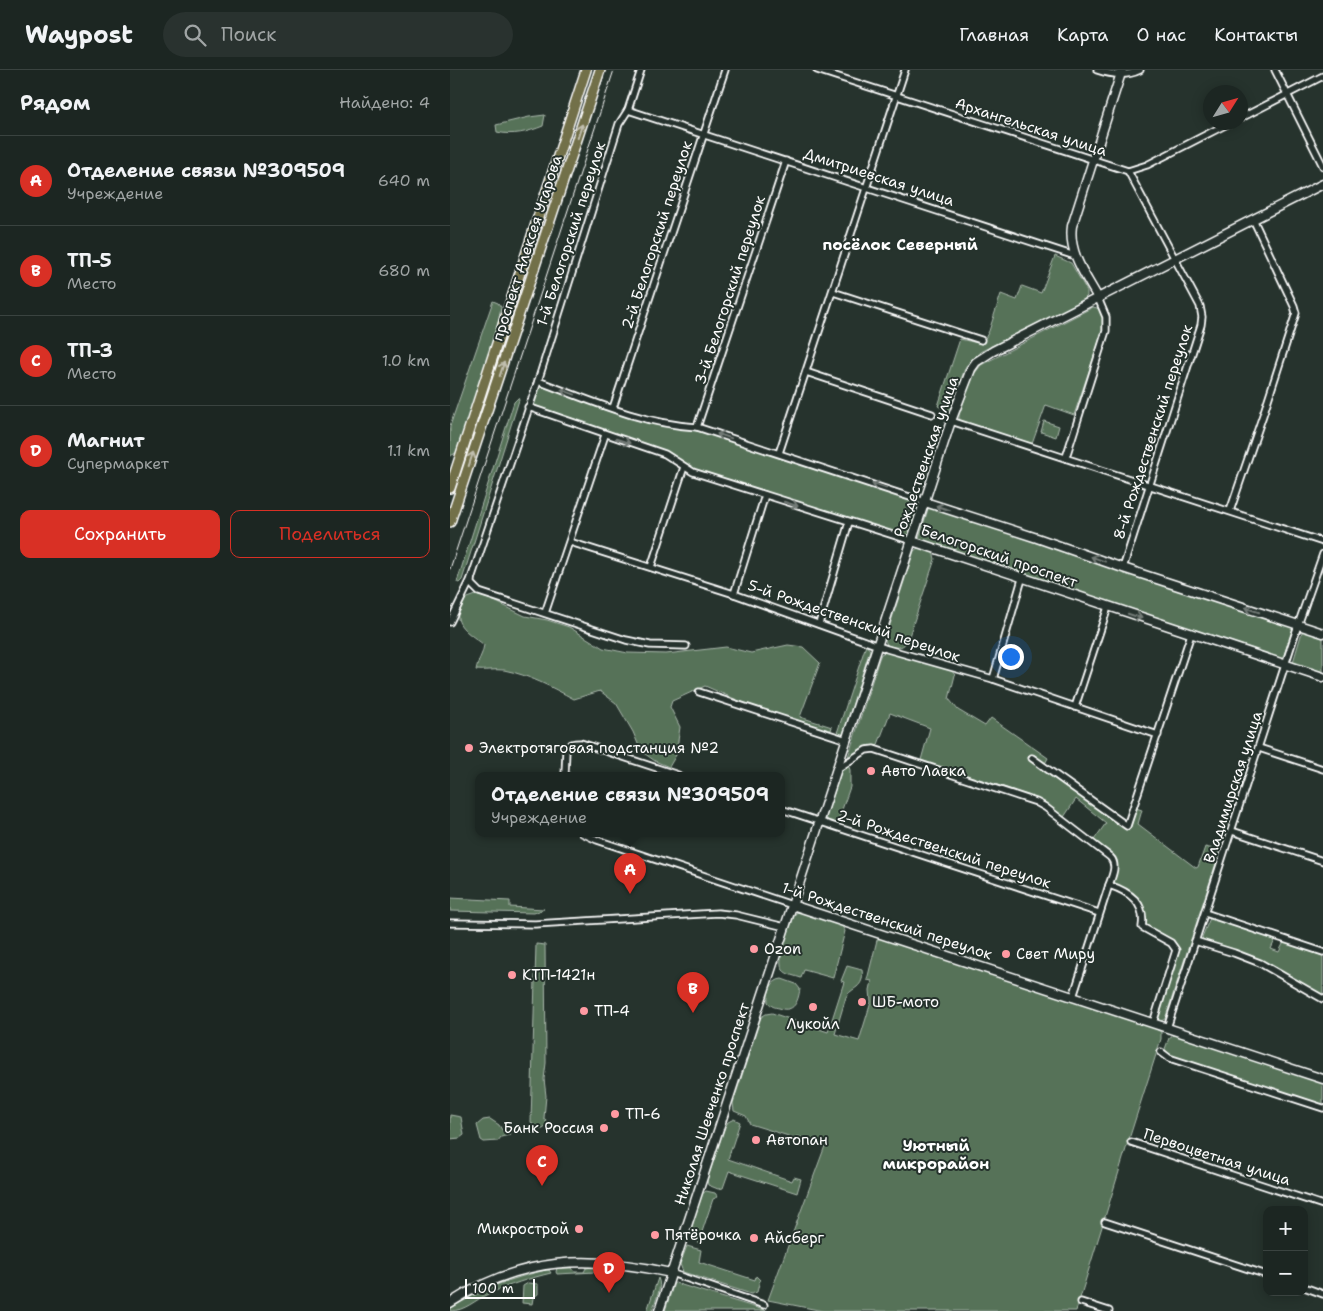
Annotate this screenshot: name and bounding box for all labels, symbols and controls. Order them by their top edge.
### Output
search box [163,12,513,57]
text: Waypost [25,19,133,51]
icon: search [181,21,209,49]
text: Поиск [221,22,276,47]
text: Главная [959,23,1029,47]
text: Карта [1057,23,1109,47]
text: О нас [1137,23,1186,47]
text: Контакты [1214,23,1298,47]
north arrow [1203,85,1248,130]
text: Рядом [20,89,90,117]
text: Найдено: 4 [339,92,430,113]
street label: Архангельская улица [953,93,1110,161]
one-way arrow [576,123,586,139]
street label: 2-й Белогорский переулок [617,138,697,332]
street label: 1-й Белогорский переулок [532,139,610,329]
street label: Дмитриевская улица [801,143,957,211]
street label: проспект Алексея Угарова [487,152,567,344]
text: Отделение связи №309509 [67,158,345,183]
text: A [30,170,42,191]
text: 640 m [378,170,430,191]
text: Учреждение [67,183,163,204]
street label: 3-й Белогорский переулок [690,193,770,387]
district label: посёлок Северный [822,234,978,255]
text: ТП-5 [67,248,112,273]
text: B [31,260,41,281]
text: 680 m [378,260,430,281]
text: Место [67,273,117,294]
street label: 8-й Рождественский переулок [1109,322,1197,542]
text: ТП-3 [67,338,113,363]
text: C [31,350,41,371]
text: 1.0 km [382,350,430,371]
one-way arrow [498,361,508,377]
text: Место [67,363,117,384]
street label: Рождественская улица [889,373,963,540]
one-way arrow [561,387,577,396]
text: Магнит [67,428,145,453]
one-way arrow [717,431,732,440]
one-way arrow [615,436,631,446]
text: D [30,440,42,461]
text: 1.1 km [387,440,430,461]
one-way arrow [466,452,476,468]
text: Супермаркет [67,453,169,474]
one-way arrow [871,481,887,491]
one-way arrow [783,499,799,509]
one-way arrow [936,503,952,513]
button: Сохранить [20,510,220,558]
button: Поделиться [230,510,430,558]
street label: Белогорский проспект [918,520,1080,592]
one-way arrow [1090,554,1106,563]
street label: 5-й Рождественский переулок [745,575,963,667]
one-way arrow [1244,604,1260,614]
one-way arrow [1126,612,1142,621]
your location [998,644,1024,670]
street label: Владимирская улица [1199,708,1267,865]
place label: Электротяговая подстанция №2 [479,738,719,758]
marker: Электротяговая подстанция №2 [463,742,475,754]
place label: Авто Лавка [881,761,966,781]
marker: Авто Лавка [865,765,877,777]
popup [475,772,785,837]
text: Отделение связи №309509 [491,782,769,807]
street label: 2-й Рождественский переулок [834,805,1054,893]
text: Учреждение [491,807,587,828]
pin: A [614,853,646,894]
street label: 1-й Рождественский переулок [779,877,995,965]
place label: Ozon [764,939,801,959]
marker: Ozon [748,943,760,955]
place label: Свет Миру [1016,944,1095,964]
marker: Свет Миру [1000,948,1012,960]
place label: КТП-1421н [522,965,595,985]
marker: КТП-1421н [506,969,518,981]
pin: B [677,972,709,1013]
place label: ШБ-мото [872,992,939,1012]
marker: ШБ-мото [856,996,868,1008]
street label: Николая Шевченко проспект [670,1000,754,1208]
place label: ТП-4 [594,1001,630,1021]
marker: Лукойл [807,1001,819,1013]
marker: ТП-4 [578,1005,590,1017]
place label: Лукойл [786,1014,840,1034]
place label: ТП-6 [625,1104,661,1124]
marker: ТП-6 [609,1108,621,1120]
place label: Банк Россия [503,1118,594,1138]
marker: Банк Россия [598,1122,610,1134]
street label: Первоцветная улица [1141,1124,1294,1190]
place label: Автопан [766,1130,828,1150]
marker: Автопан [750,1134,762,1146]
district label: Уютный микрорайон [883,1135,989,1174]
pin: C [526,1145,558,1186]
map controls [1263,1206,1308,1296]
button: + [1263,1206,1308,1251]
place label: Микрострой [477,1219,569,1239]
marker: Микрострой [573,1223,585,1235]
place label: Пятёрочка [665,1225,742,1245]
place label: Айсберг [764,1228,825,1248]
marker: Пятёрочка [649,1229,661,1241]
marker: Айсберг [748,1232,760,1244]
button: − [1263,1251,1308,1296]
pin: D [593,1252,625,1293]
scale bar [465,1276,535,1299]
text: 100 m [472,1279,514,1297]

